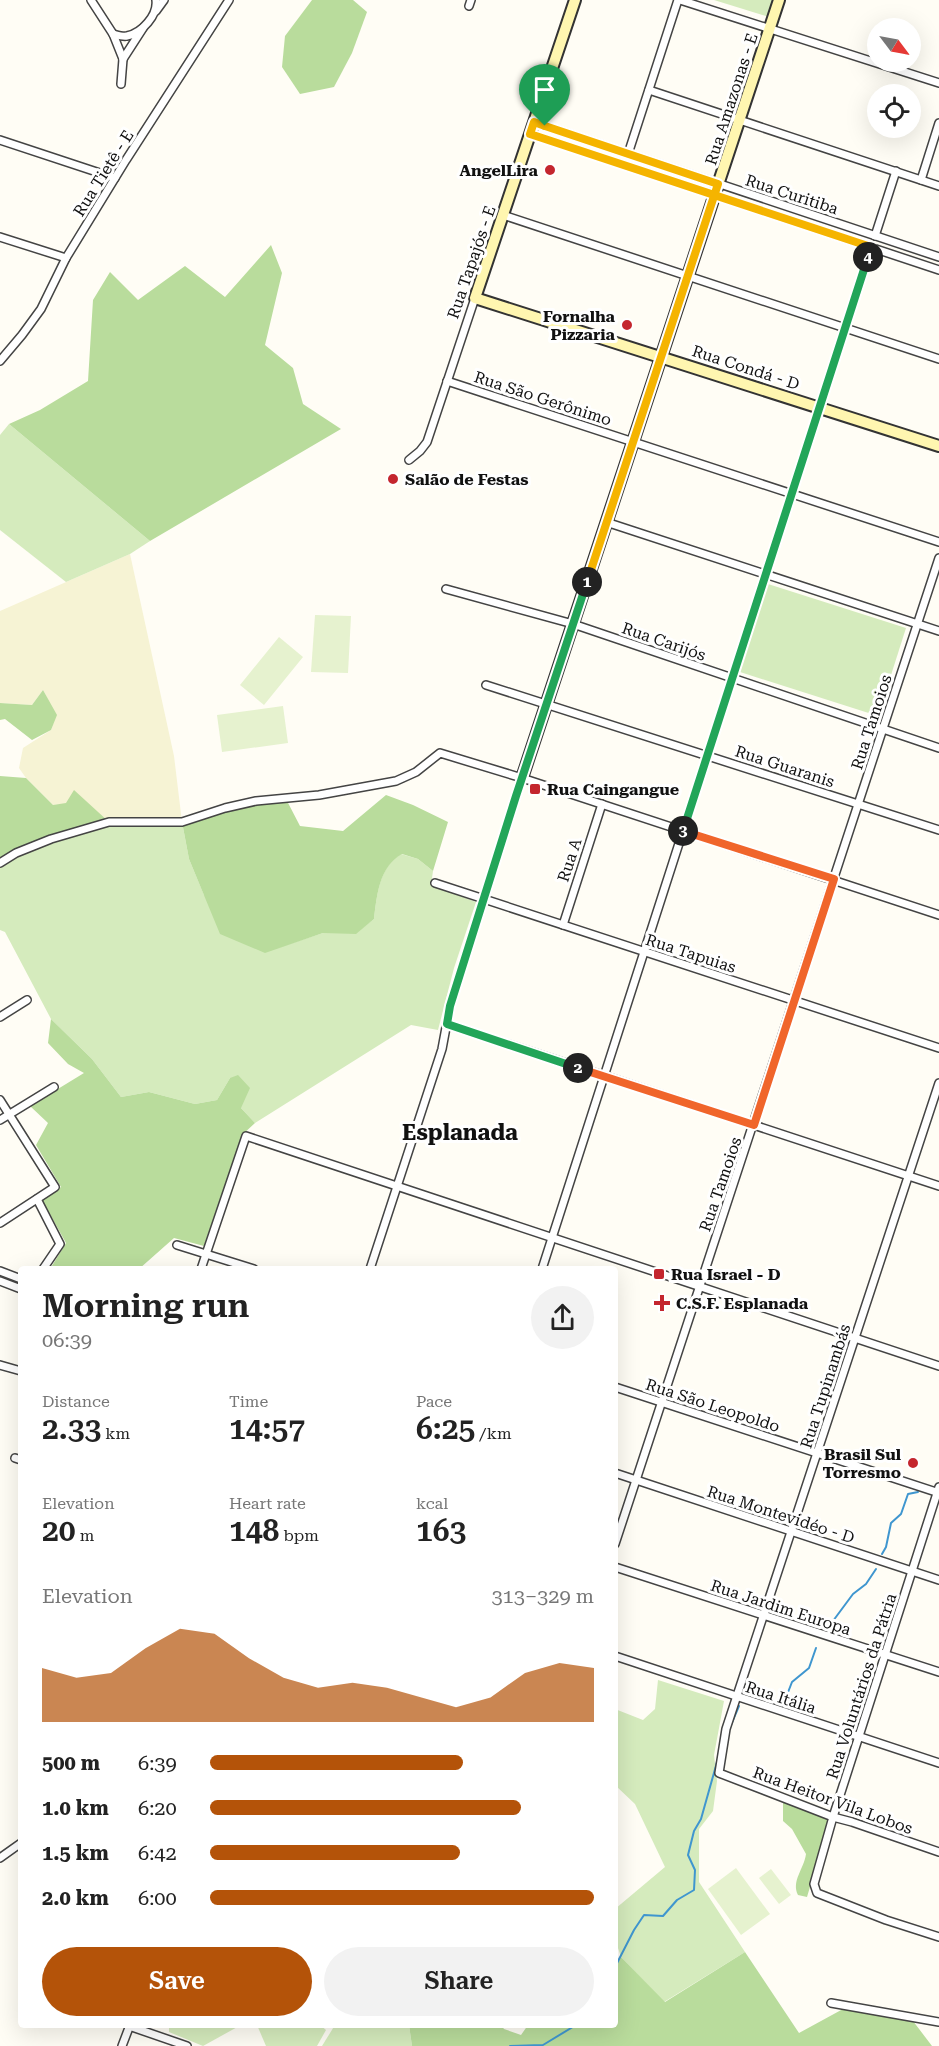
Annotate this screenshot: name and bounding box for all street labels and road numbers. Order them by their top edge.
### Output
street label: Rua Amazonas - E [701,31,762,167]
street label: Rua Tietê - E [69,127,137,220]
street label: Rua Curitiba [743,171,841,219]
street label: Rua Tapajós - E [443,203,500,321]
street label: Rua Condá - D [690,341,802,394]
street label: Rua São Gerônimo [472,367,614,430]
street label: Rua Carijós [619,618,709,665]
street label: Rua Tamoios [847,672,896,772]
street label: Rua Guaranis [733,741,837,792]
street label: Rua A [554,835,586,884]
street label: Rua Tapuias [643,930,739,977]
street label: Rua Tamoios [695,1134,746,1234]
street label: Rua Tupinambás [796,1321,855,1451]
street label: Rua São Leopoldo [643,1375,782,1436]
street label: Rua Montevidéo - D [705,1482,857,1547]
street label: Rua Jardim Europa [708,1576,854,1639]
street label: Rua Voluntários da Pátria [822,1591,901,1781]
street label: Rua Itália [743,1677,819,1718]
street label: Rua Heitor Vila Lobos [750,1763,916,1838]

